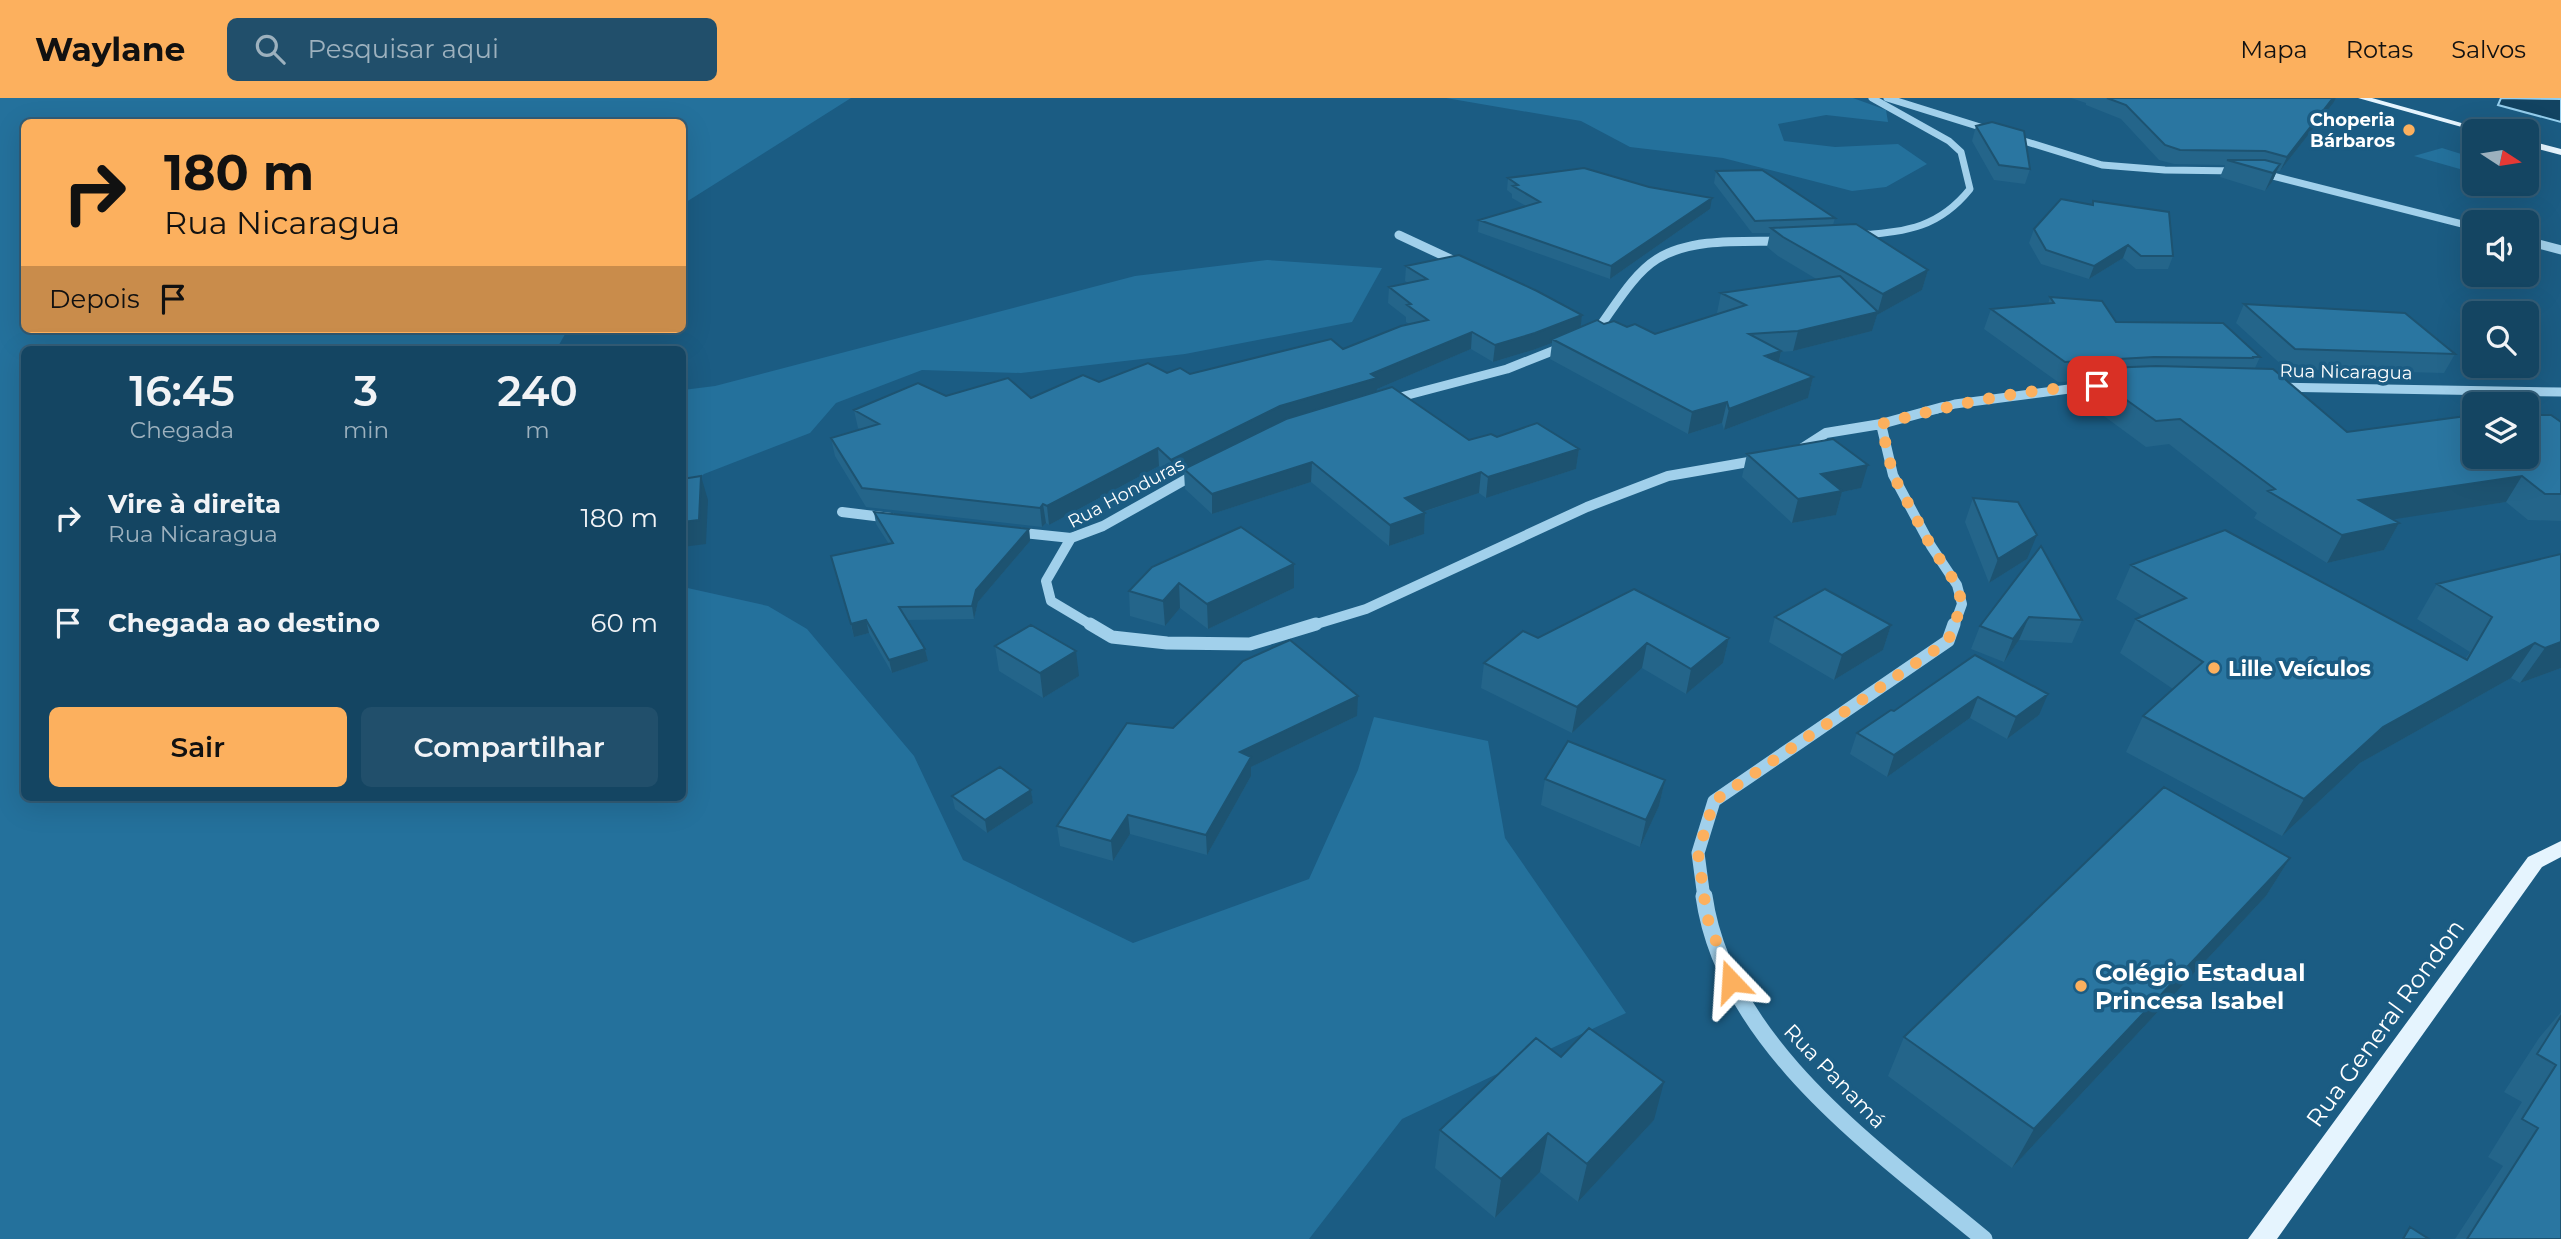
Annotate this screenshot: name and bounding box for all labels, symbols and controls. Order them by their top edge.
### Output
search box [227,18,717,81]
text: Waylane [35,29,185,69]
icon: search [251,30,289,68]
text: Pesquisar aqui [307,33,499,65]
text: Mapa [2240,35,2308,64]
text: Rotas [2346,35,2413,64]
text: Salvos [2451,35,2526,64]
place label: Choperia Bárbaros [2310,109,2395,152]
north arrow [2462,119,2539,196]
map controls [2462,119,2539,469]
marker: Choperia Bárbaros [2401,122,2417,138]
text: 180 m [164,143,314,202]
icon: right [49,147,140,238]
text: Rua Nicaragua [164,203,400,242]
button: sound [2462,210,2539,287]
icon: arrive [154,280,192,318]
text: Depois [49,283,140,315]
button: search [2462,301,2539,378]
pin [2067,356,2127,416]
street label: Rua Nicaragua [2279,360,2413,384]
text: 16:45 [129,365,235,417]
text: 3 [354,365,378,417]
text: 240 [497,365,578,417]
icon: arrive [2078,367,2116,405]
button: layers [2462,392,2539,469]
text: Chegada [130,416,234,444]
text: min [343,416,389,444]
text: m [525,416,550,444]
street label: Rua Honduras [1064,453,1188,533]
text: Vire à direita [108,488,281,520]
icon: right [49,499,87,537]
text: 180 m [580,502,658,534]
text: Rua Nicaragua [108,520,278,548]
icon: arrive [49,604,87,642]
text: Chegada ao destino [108,607,380,639]
text: 60 m [591,607,658,639]
place label: Lille Veículos [2228,656,2371,681]
marker: Lille Veículos [2206,660,2222,676]
button: Sair [49,707,347,787]
button: Compartilhar [361,707,658,787]
street label: Rua General Rondon [2300,914,2470,1132]
position arrow [1694,944,1768,1018]
place label: Colégio Estadual Princesa Isabel [2095,958,2305,1015]
marker: Colégio Estadual Princesa Isabel [2073,978,2089,994]
street label: Rua Panamá [1779,1019,1891,1133]

